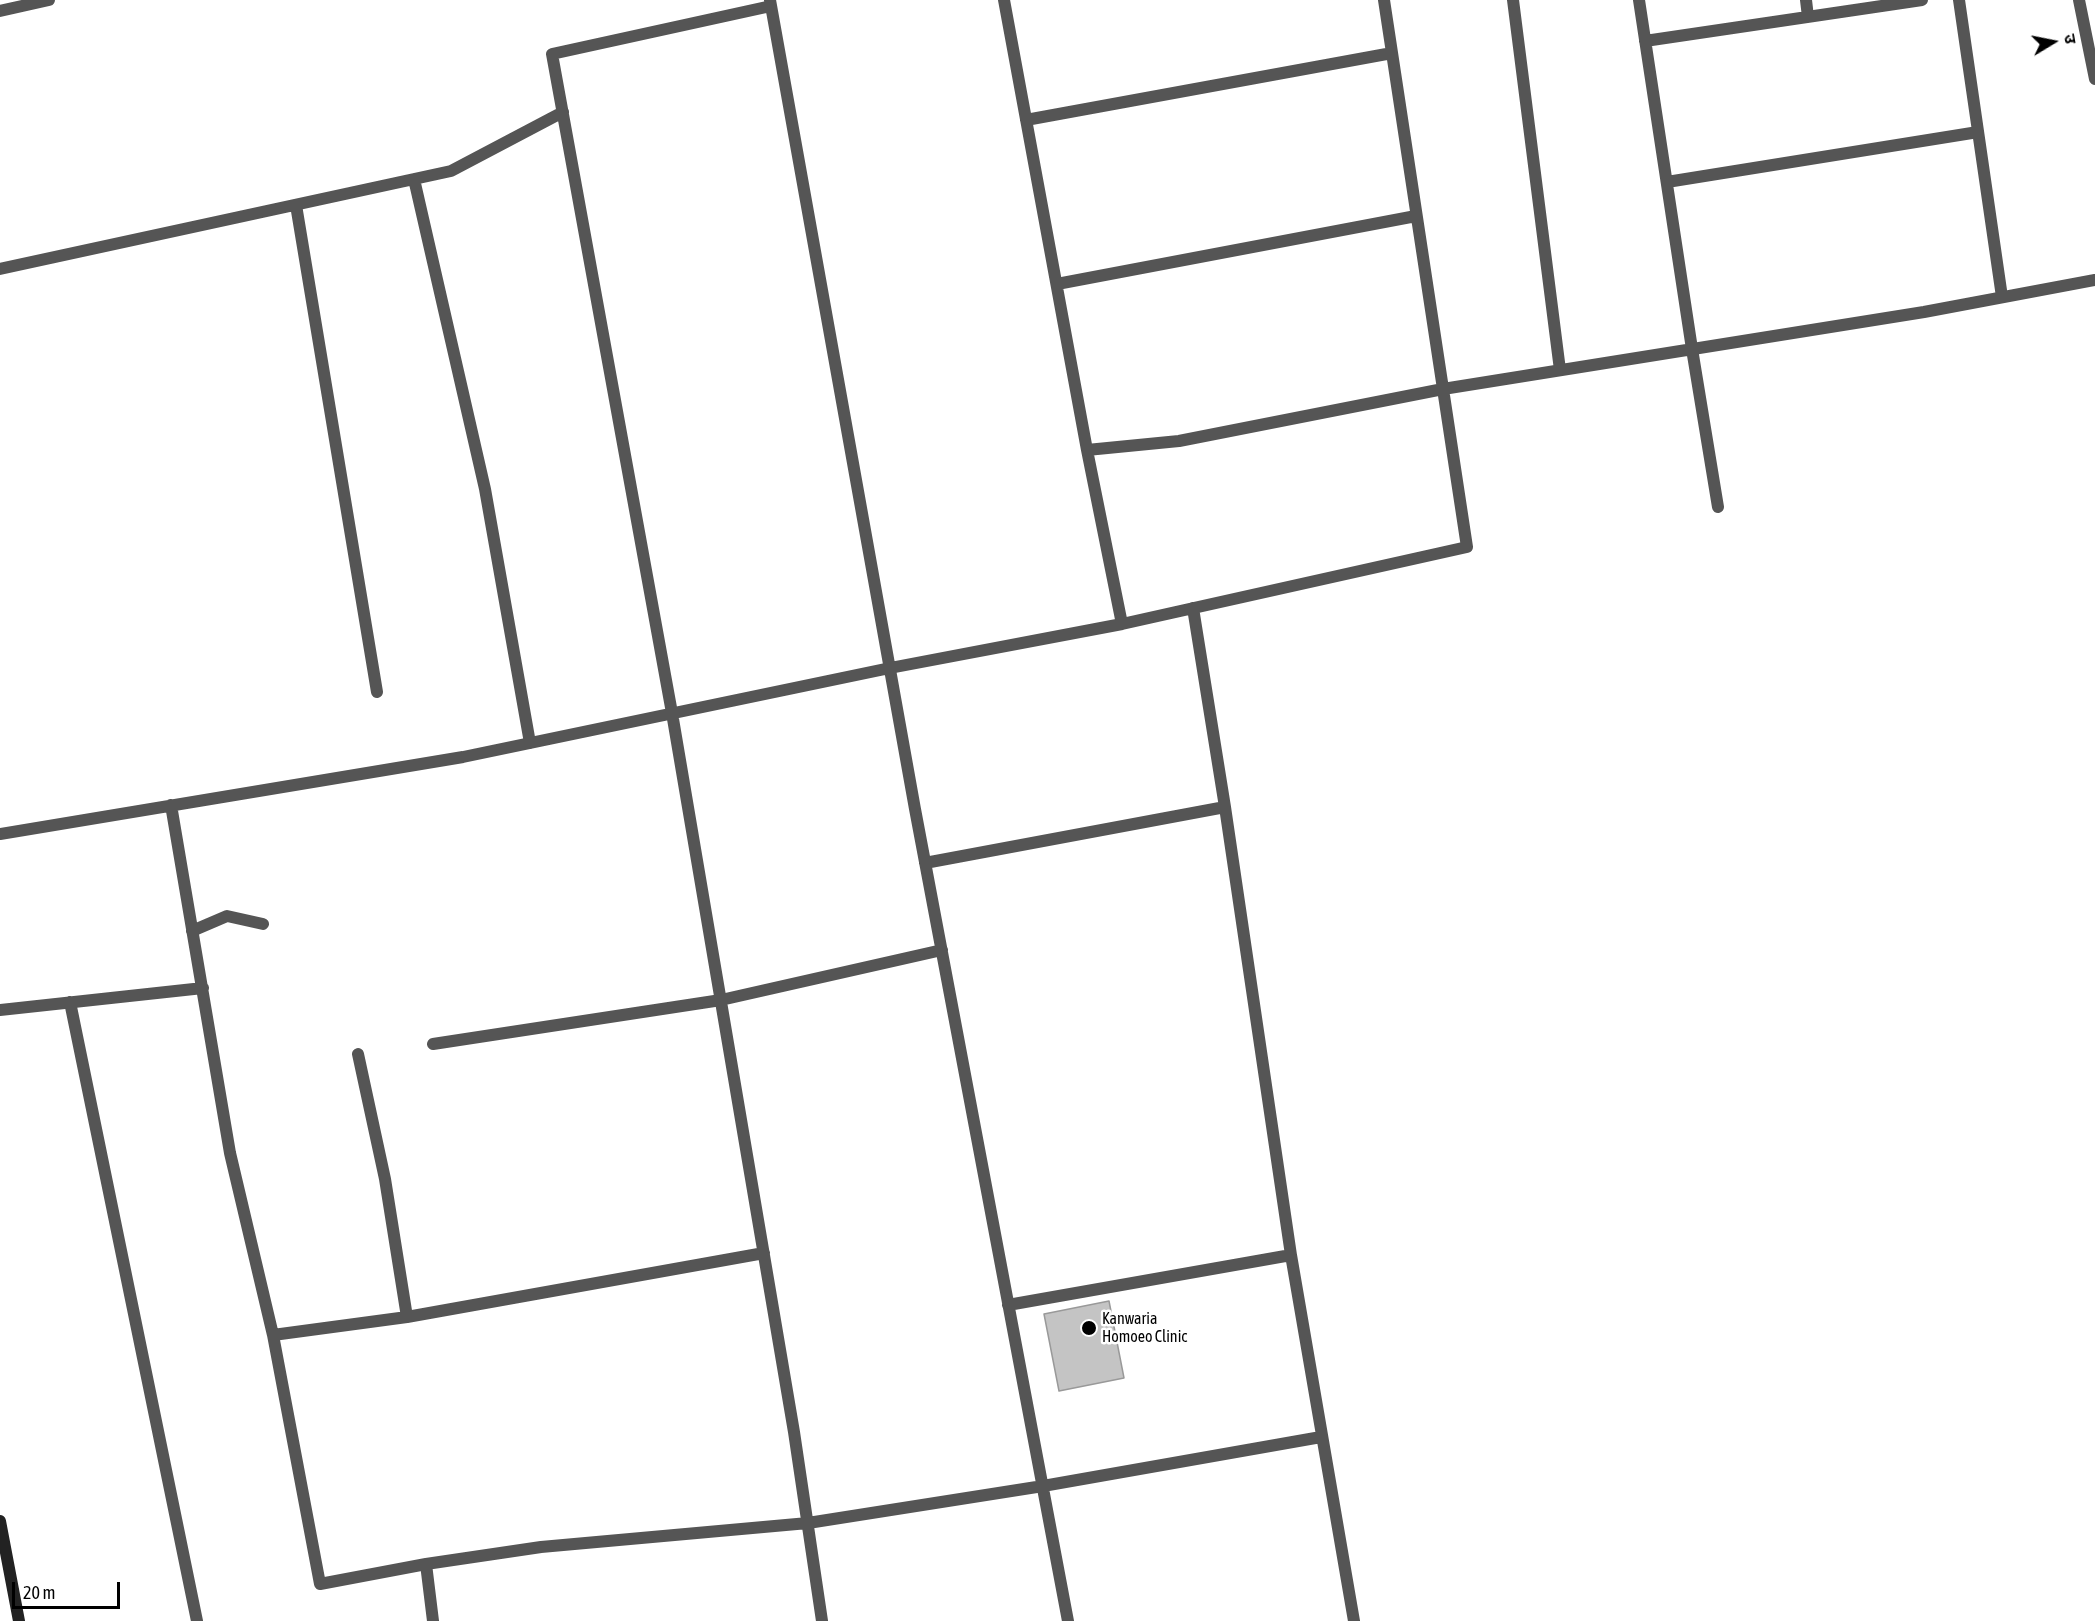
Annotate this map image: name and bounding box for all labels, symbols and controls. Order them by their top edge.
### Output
north arrow [2023,12,2083,72]
text: उ [2061,33,2080,45]
place label: Kanwaria Homoeo Clinic [1102,1309,1187,1347]
marker: Kanwaria Homoeo Clinic [1080,1319,1098,1337]
scale bar [15,1570,123,1608]
text: 20 m [23,1582,55,1603]

